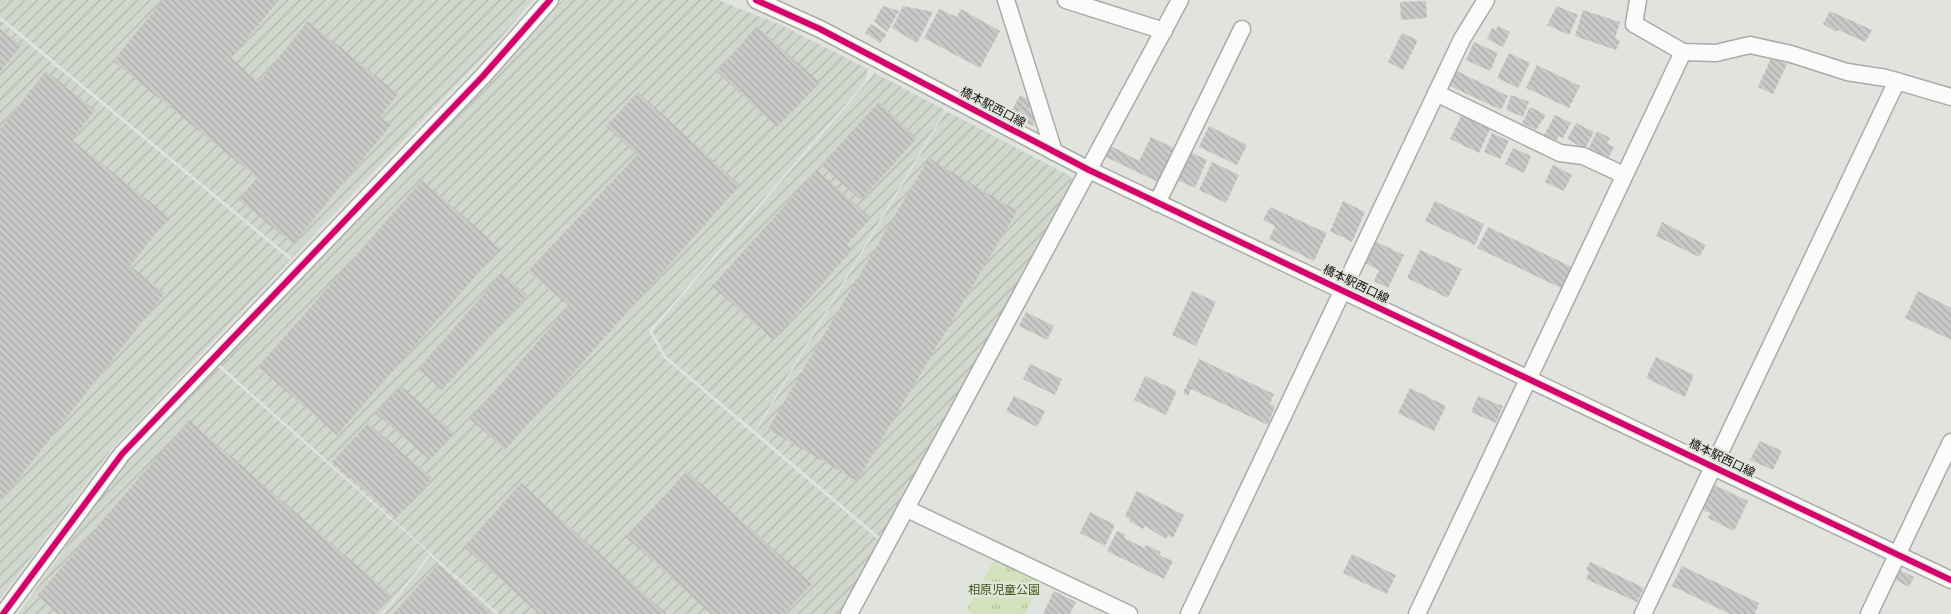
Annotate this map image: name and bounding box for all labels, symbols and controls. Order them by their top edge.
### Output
street label: 橋本駅西口線 [958,84,1028,130]
street label: 橋本駅西口線 [1321,262,1391,306]
street label: 橋本駅西口線 [1687,436,1757,480]
park label: 相原児童公園 [968,583,1040,597]

